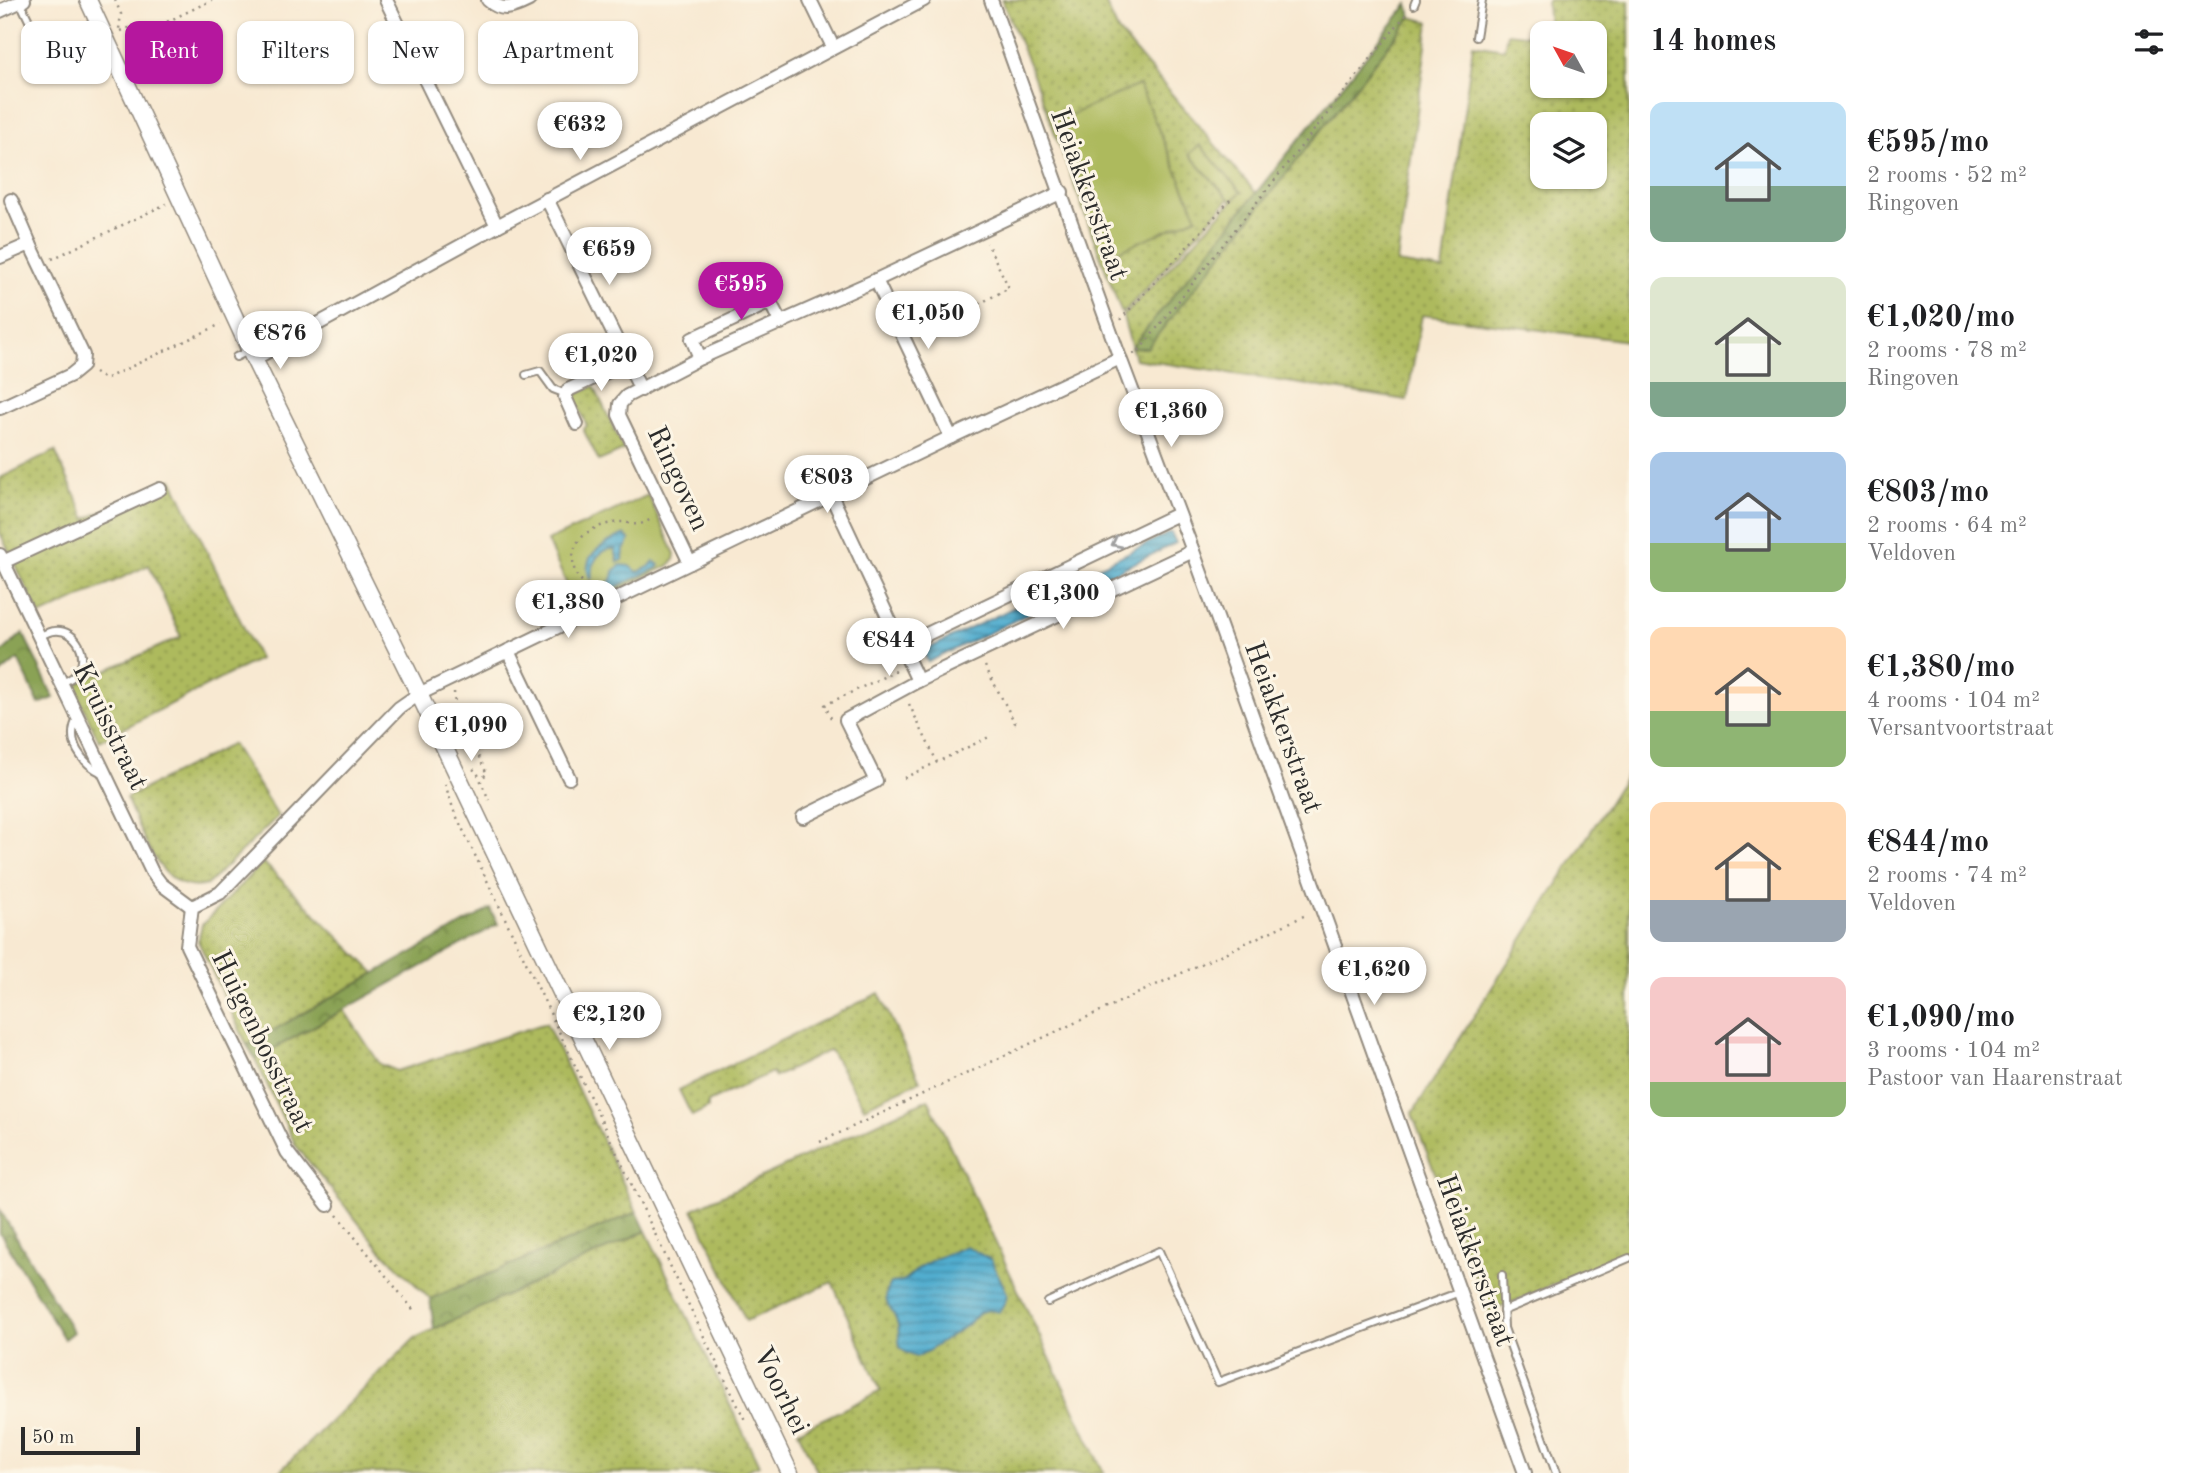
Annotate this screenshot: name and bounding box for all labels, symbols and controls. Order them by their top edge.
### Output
chip: Buy [21,21,111,84]
chip: Rent [125,21,223,84]
chip: Filters [237,21,354,84]
chip: New [368,21,464,84]
chip: Apartment [478,21,638,84]
north arrow [1530,21,1606,98]
map controls [1530,21,1607,189]
icon: filters [2130,23,2168,61]
text: 14 homes [1650,27,1776,57]
pin: €632 [539,102,621,162]
street label: Heiakkerstraat [1044,105,1132,285]
button: layers [1530,112,1607,189]
text: €632 [553,113,607,136]
text: €595/mo [1867,128,1989,158]
icon: home [1706,130,1790,214]
text: 2 rooms · 52 m² [1867,164,2027,187]
text: Ringoven [1867,192,1959,215]
pin: €659 [568,228,650,287]
text: €659 [582,238,636,261]
pin: €595 [700,262,782,322]
text: €595 [714,273,768,296]
pin: €1,050 [871,292,985,351]
text: €1,050 [891,302,965,325]
text: €1,020/mo [1867,303,2015,333]
icon: home [1706,305,1790,389]
pin: €876 [239,312,321,371]
text: €876 [253,322,307,345]
pin: €1,020 [544,334,658,393]
text: 2 rooms · 78 m² [1867,339,2027,362]
text: €1,020 [564,344,638,367]
text: Ringoven [1867,367,1959,390]
pin: €1,360 [1114,390,1228,449]
text: €1,360 [1134,400,1208,423]
street label: Ringoven [641,422,713,536]
pin: €803 [786,456,868,515]
text: €803 [800,466,854,489]
text: €803/mo [1867,478,1989,508]
icon: home [1706,480,1790,564]
text: 2 rooms · 64 m² [1867,514,2027,537]
one-way arrow [1111,535,1123,549]
text: Veldoven [1867,542,1956,565]
pin: €1,300 [1006,572,1120,631]
pin: €1,380 [511,580,625,640]
text: €1,300 [1026,582,1100,605]
text: €1,380 [531,591,605,614]
pin: €844 [848,618,930,678]
text: €844 [862,629,916,652]
street label: Heiakkerstraat [1238,638,1326,818]
text: €1,380/mo [1867,653,2015,683]
icon: home [1706,655,1790,739]
street label: Kruisstraat [66,659,152,795]
text: 4 rooms · 104 m² [1867,689,2040,712]
pin: €1,090 [414,704,528,763]
text: €1,090 [434,714,508,737]
text: Versantvoortstraat [1867,717,2054,740]
text: €844/mo [1867,828,1989,858]
icon: home [1706,830,1790,914]
text: 2 rooms · 74 m² [1867,864,2027,887]
text: Veldoven [1867,892,1956,915]
street label: Huigenbosstraat [205,946,317,1138]
pin: €1,620 [1317,948,1431,1007]
text: €1,620 [1337,958,1411,981]
pin: €2,120 [552,992,666,1052]
text: €2,120 [572,1003,646,1026]
text: €1,090/mo [1867,1003,2015,1033]
icon: home [1706,1005,1790,1089]
text: 3 rooms · 104 m² [1867,1039,2040,1062]
text: Pastoor van Haarenstraat [1867,1067,2123,1090]
street label: Heiakkerstraat [1430,1171,1518,1351]
street label: Voorhei [747,1343,813,1439]
scale bar [21,1424,140,1456]
text: 50 m [32,1429,74,1448]

